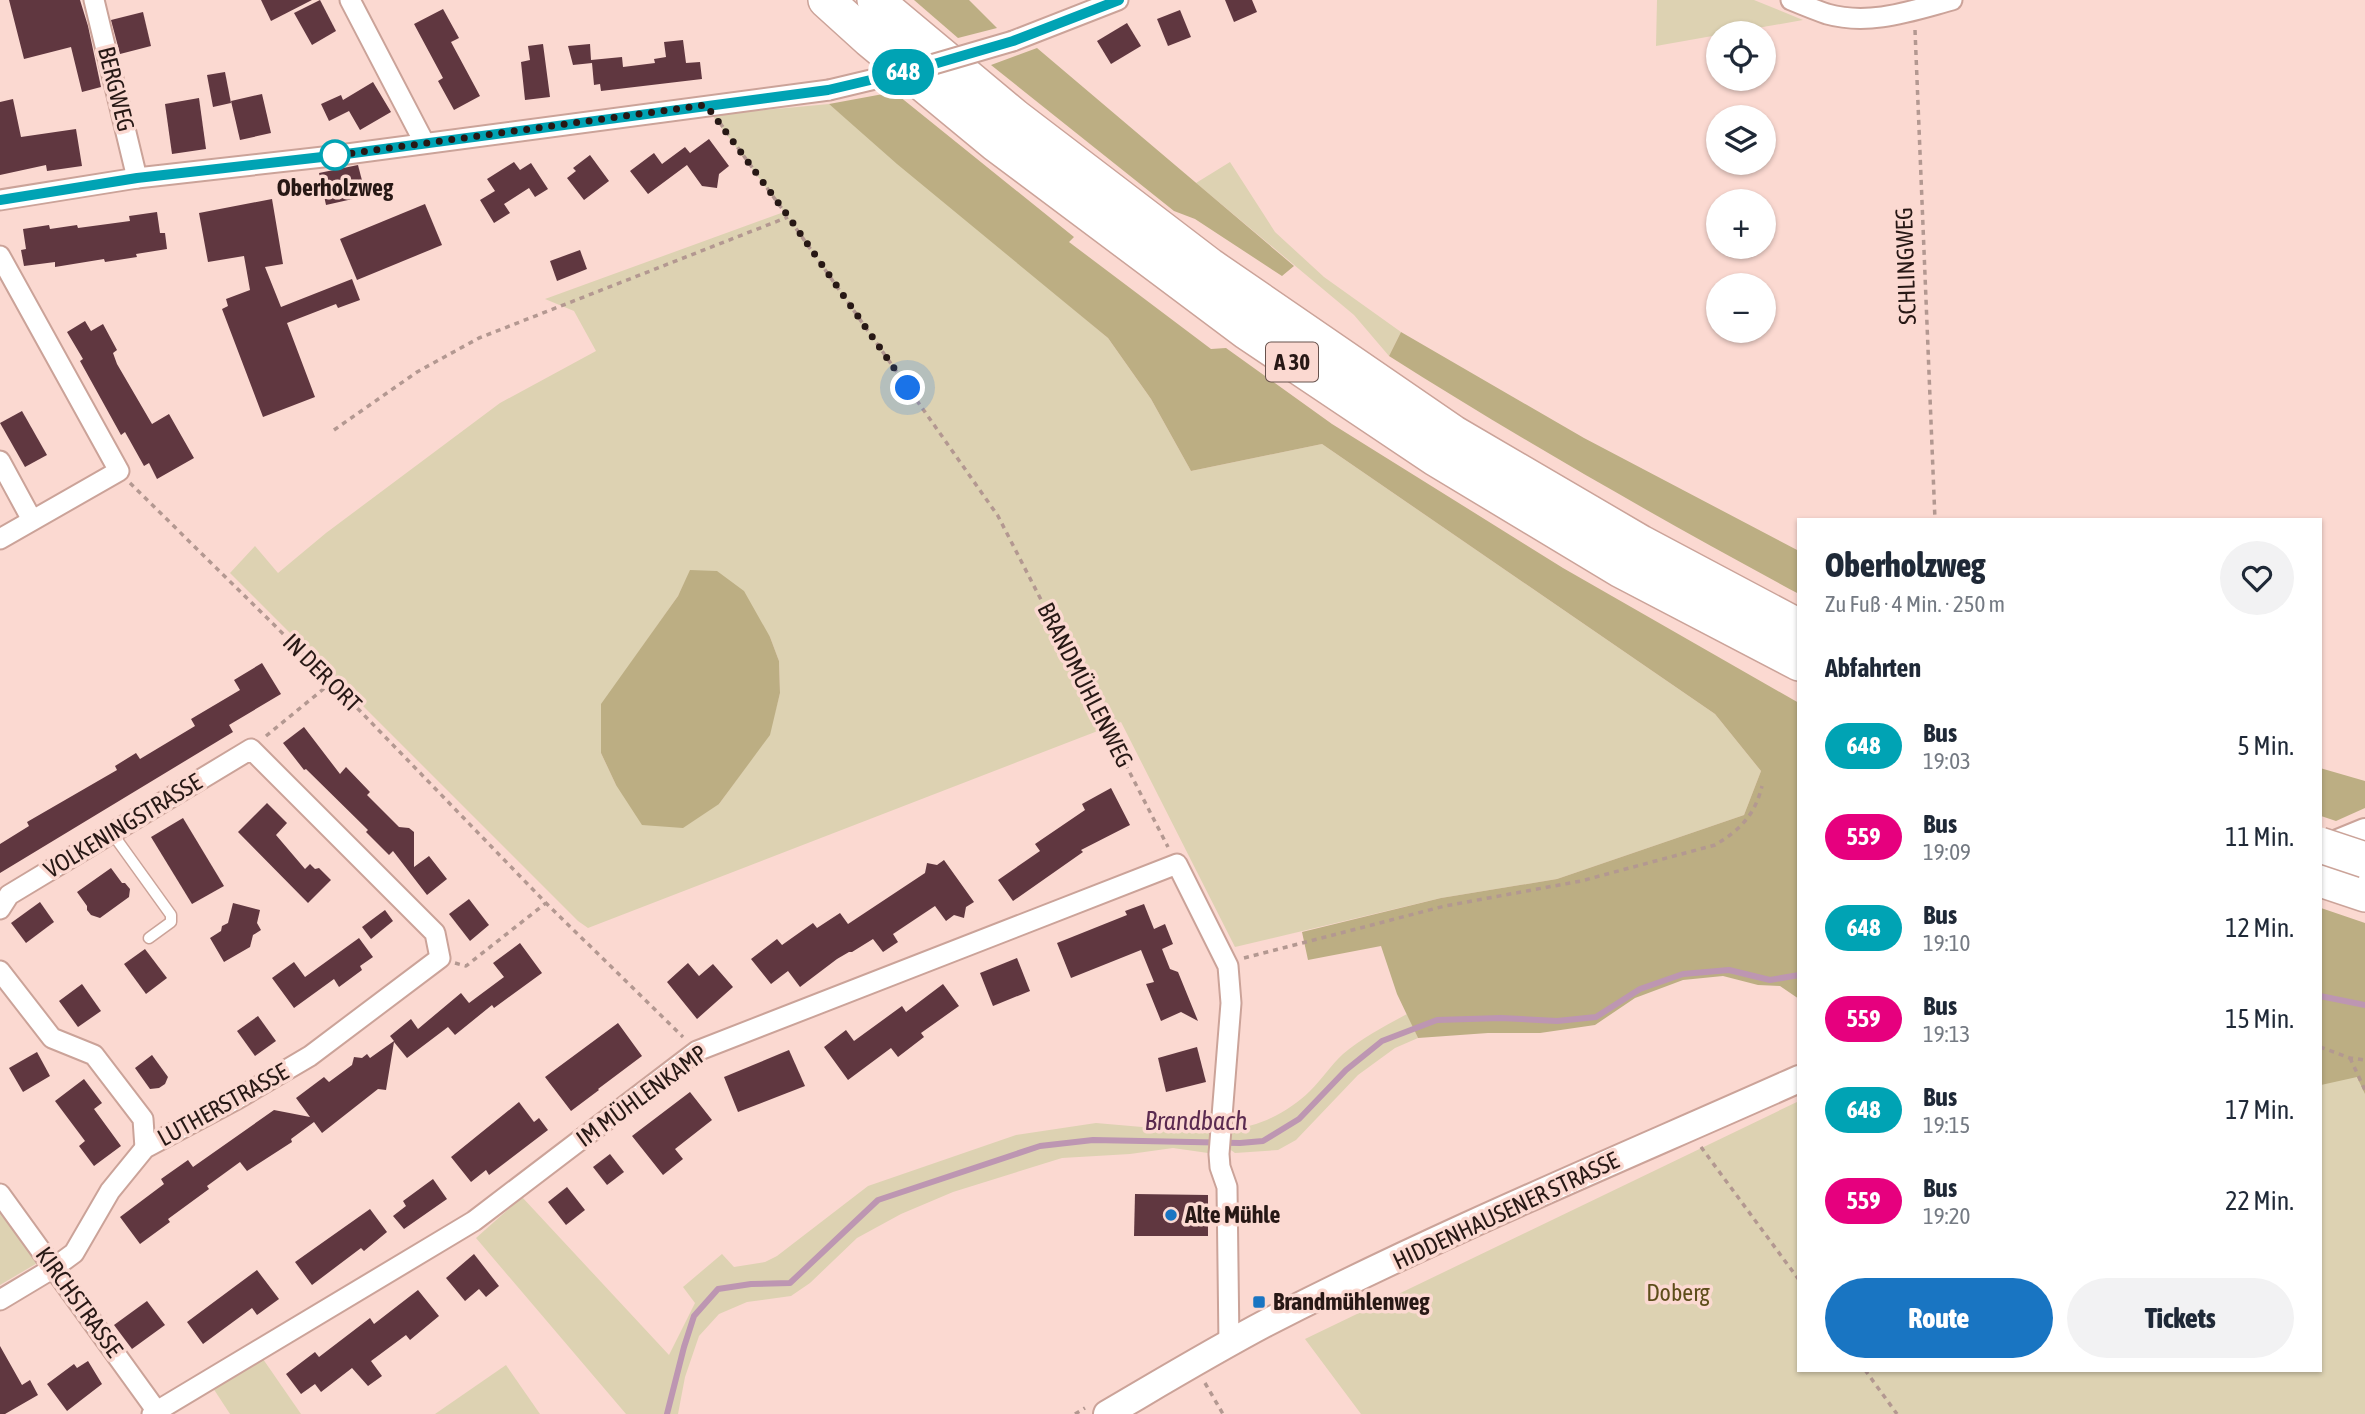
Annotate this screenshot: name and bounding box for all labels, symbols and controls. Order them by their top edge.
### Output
map controls [1706,21,1776,343]
button: locate [1706,21,1776,91]
street label: BERGWEG [93,44,140,134]
line badge: 648 [863,49,943,95]
text: 648 [886,58,920,85]
button: layers [1706,105,1776,175]
marker: Oberholzweg [320,140,350,170]
place label: Oberholzweg [277,174,394,201]
button: + [1706,189,1776,259]
street label: SCHLINGWEG [1890,207,1921,325]
button: − [1706,273,1776,343]
road number: A 30 [1266,342,1318,382]
your location [890,370,925,405]
button: heart [2220,541,2294,615]
text: Oberholzweg [1825,546,1985,584]
text: Zu Fuß · 4 Min. · 250 m [1825,591,2005,617]
street label: BRANDMÜHLENWEG [1032,598,1139,772]
street label: IN DER ORT [278,628,367,718]
text: Abfahrten [1825,653,1921,683]
text: Bus [1923,718,1957,748]
text: 5 Min. [2238,731,2294,761]
text: 648 [1847,732,1880,759]
text: 19:03 [1923,748,1971,774]
street label: VOLKENINGSTRASSE [39,768,206,883]
text: Bus [1923,809,1957,839]
text: 11 Min. [2225,822,2294,852]
text: 559 [1847,823,1880,850]
text: 19:09 [1923,839,1971,865]
text: Bus [1923,900,1957,930]
text: 12 Min. [2225,913,2294,943]
text: 648 [1847,914,1880,941]
text: 19:10 [1923,930,1970,956]
text: Bus [1923,991,1957,1021]
text: 15 Min. [2225,1004,2294,1034]
text: 559 [1847,1005,1880,1032]
text: 19:13 [1923,1021,1970,1047]
street label: IM MÜHLENKAMP [571,1039,712,1152]
street label: LUTHERSTRASSE [153,1058,293,1151]
text: Bus [1923,1082,1957,1112]
text: 17 Min. [2225,1095,2294,1125]
text: 648 [1847,1096,1880,1123]
water label: Brandbach [1145,1106,1248,1136]
text: 19:15 [1923,1112,1970,1138]
street label: HIDDENHAUSENER STRASSE [1389,1146,1623,1275]
text: Bus [1923,1173,1957,1203]
text: 22 Min. [2225,1186,2294,1216]
text: 559 [1847,1187,1880,1214]
place label: Alte Mühle [1184,1201,1280,1228]
text: 19:20 [1923,1203,1970,1229]
marker: Alte Mühle [1163,1207,1179,1223]
street label: KIRCHSTRASSE [31,1242,128,1362]
button: Route [1825,1278,2053,1358]
button: Tickets [2067,1278,2294,1358]
park label: Doberg [1646,1279,1711,1306]
place label: Brandmühlenweg [1273,1288,1430,1315]
marker: Brandmühlenweg [1251,1294,1267,1310]

